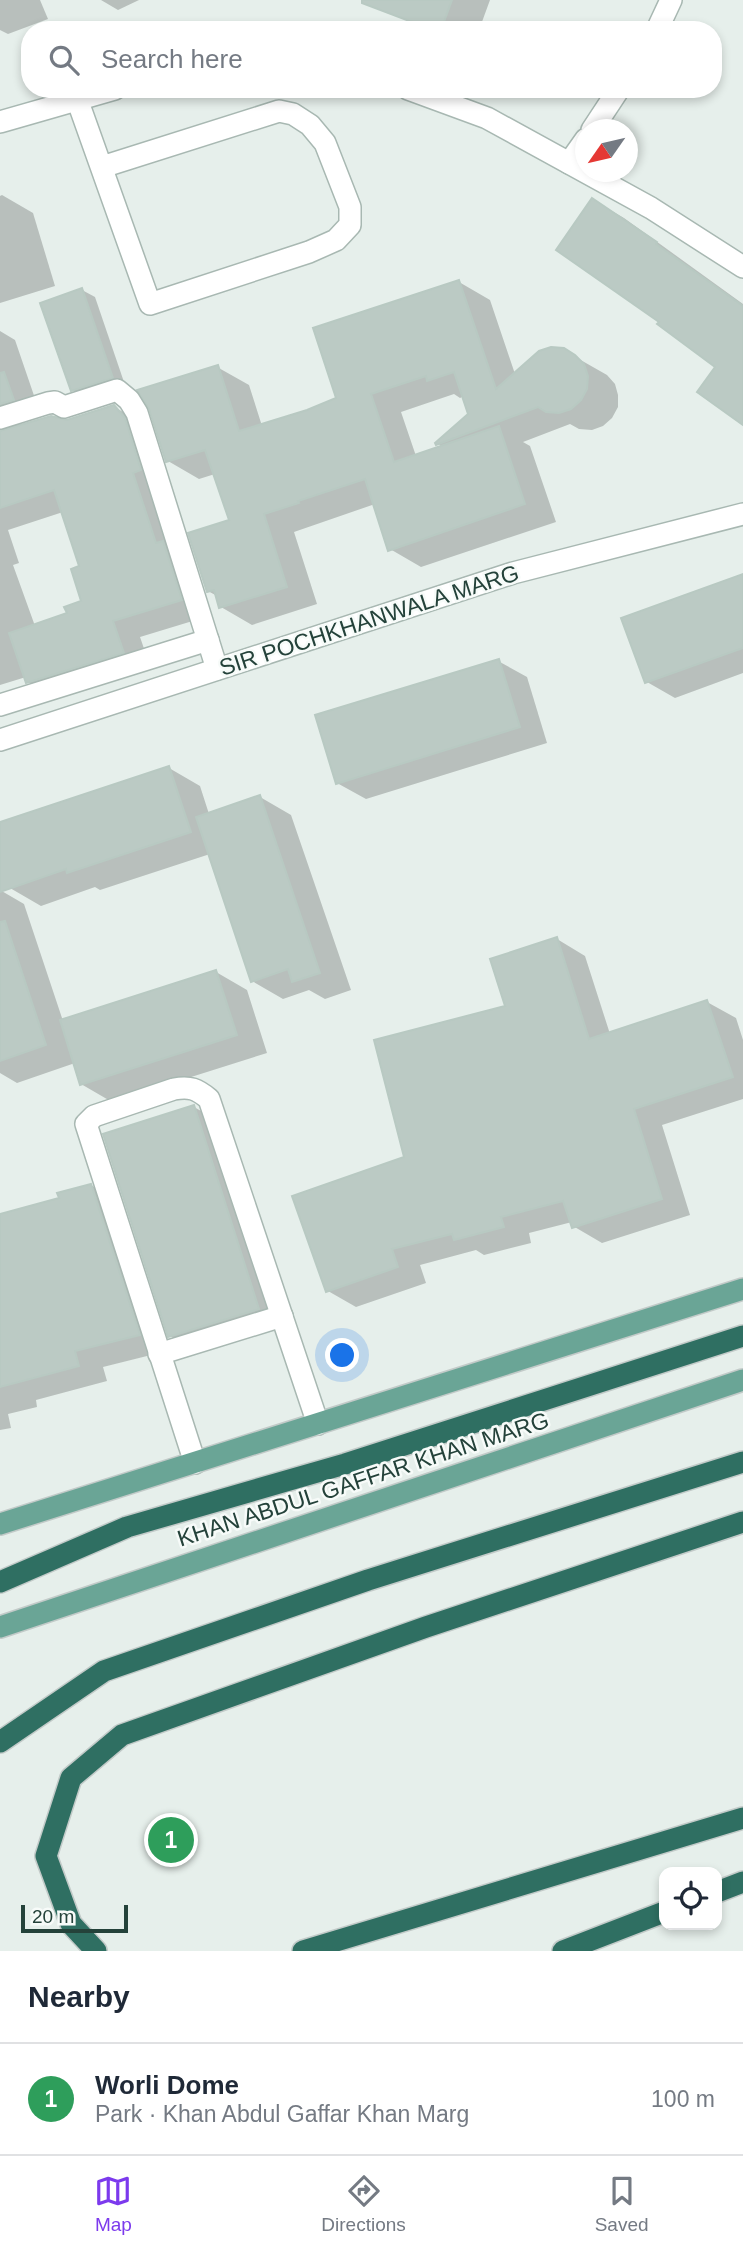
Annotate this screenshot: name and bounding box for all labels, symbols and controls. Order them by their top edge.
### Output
search box [21,21,722,98]
icon: search [45,41,83,79]
text: Search here [101,44,243,74]
north arrow [575,119,638,182]
street label: SIR POCHKHANWALA MARG [216,559,522,681]
your location [325,1338,359,1372]
street label: KHAN ABDUL GAFFAR KHAN MARG [174,1407,552,1551]
pin: 1 [148,1814,194,1866]
map controls [659,1867,722,1930]
button: locate [659,1867,722,1930]
scale bar [21,1902,128,1934]
text: 20 m [32,1906,74,1927]
text: Nearby [28,1980,130,2013]
text: Worli Dome [95,2070,239,2100]
text: 1 [45,2086,57,2112]
text: 100 m [651,2086,715,2112]
text: Park · Khan Abdul Gaffar Khan Marg [95,2101,469,2127]
tab: Map [94,2172,132,2236]
tab: Directions [321,2172,406,2236]
tab: Saved [595,2172,649,2236]

